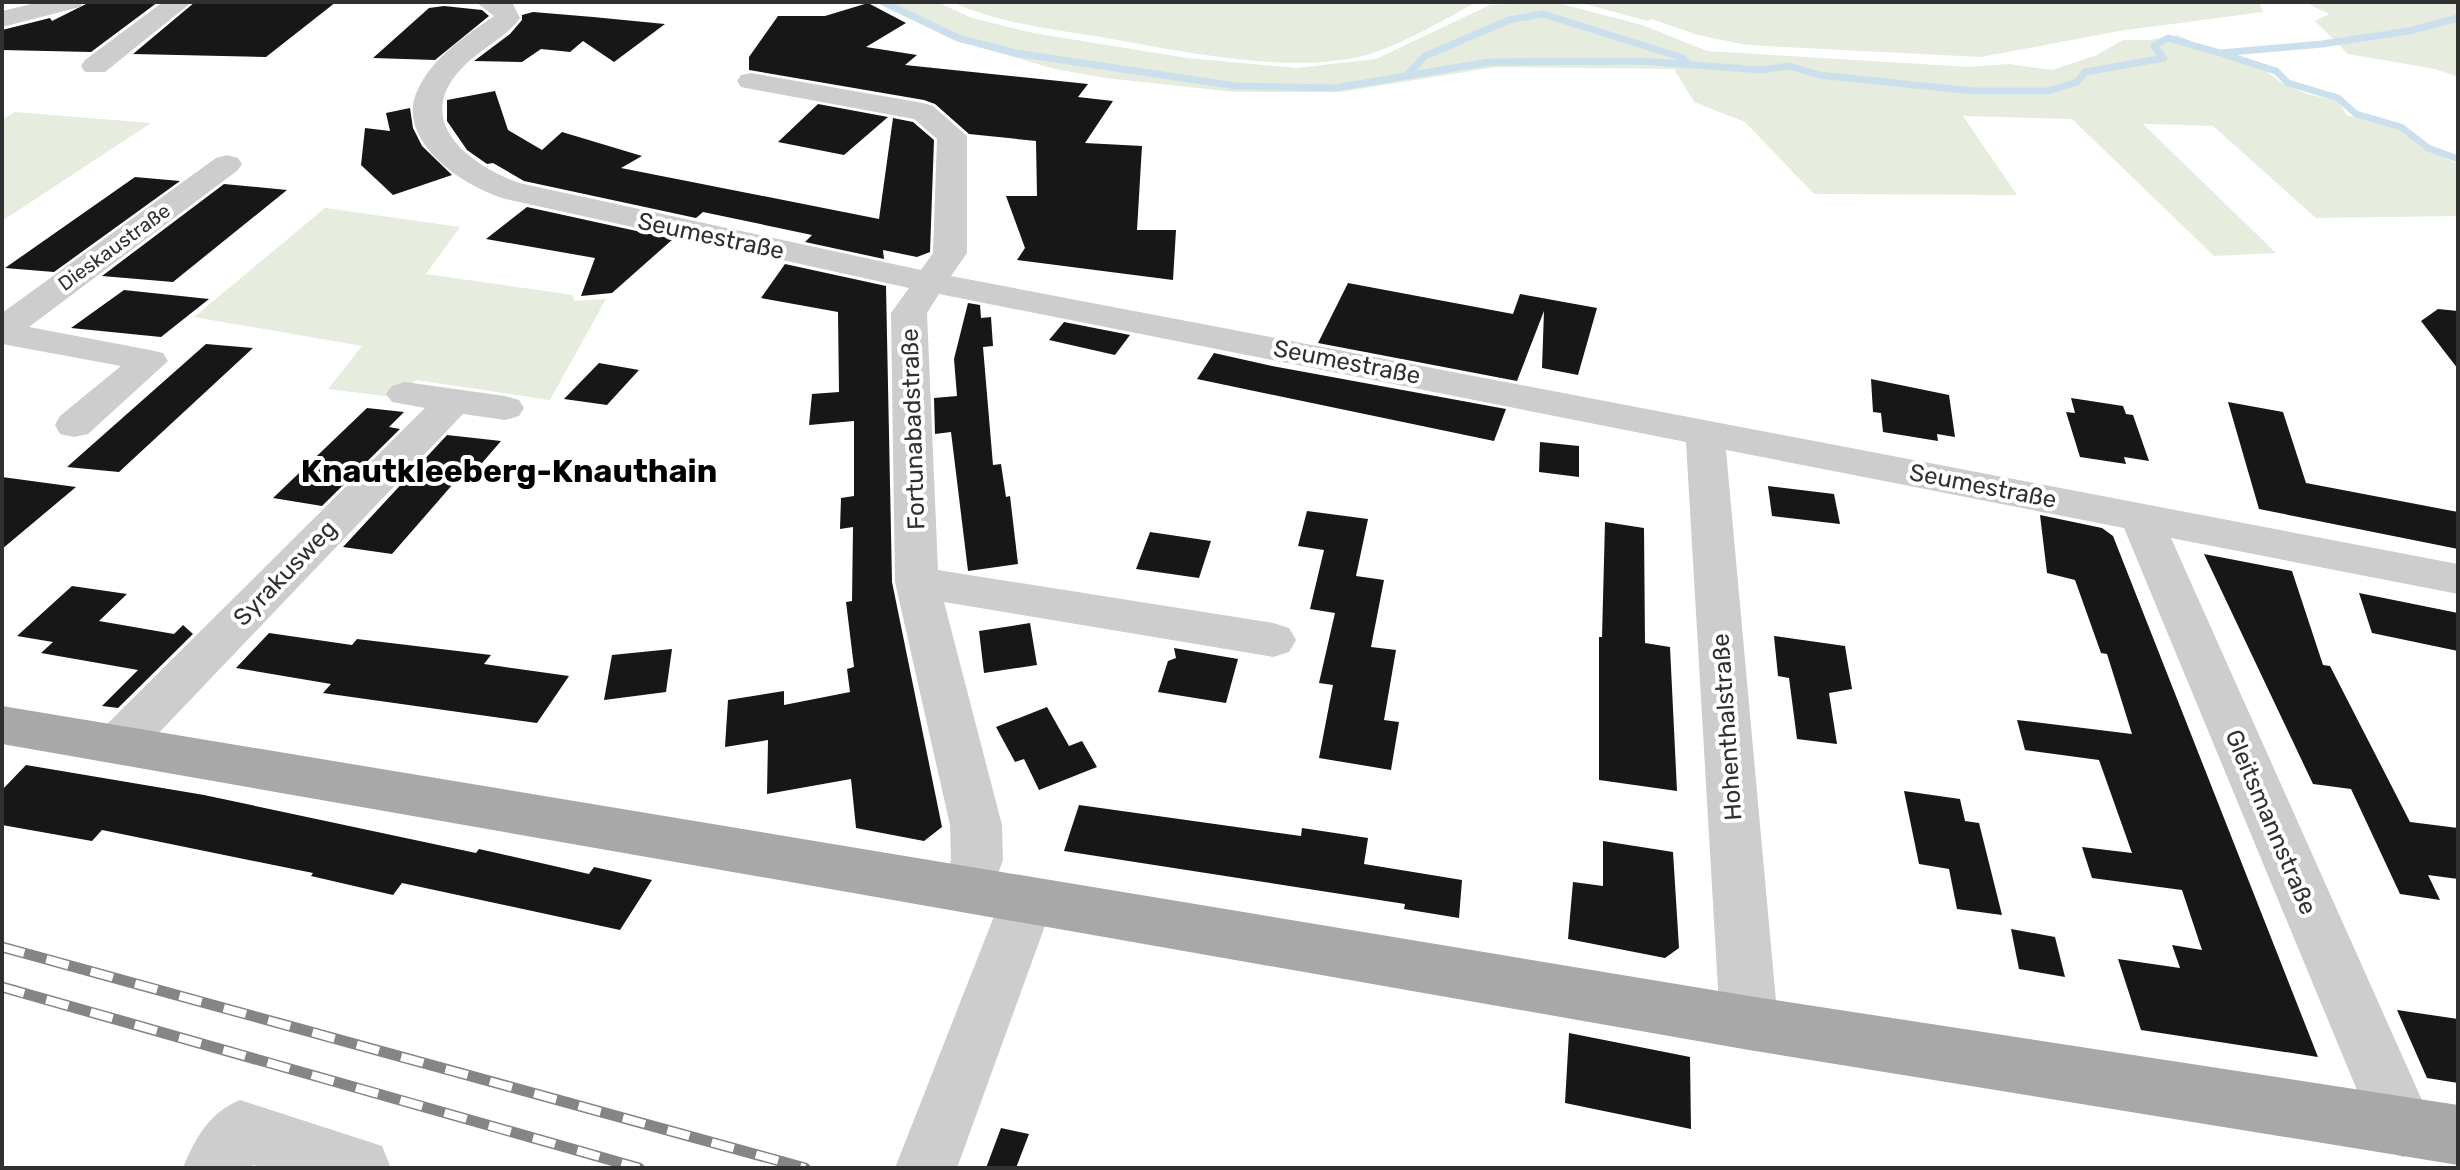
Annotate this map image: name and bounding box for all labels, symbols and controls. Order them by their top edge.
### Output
street label: Dieskaustraße [53,198,175,296]
street label: Seumestraße [635,207,787,265]
street label: Fortunabadstraße [895,328,931,530]
street label: Seumestraße [1271,334,1423,390]
district label: Knautkleeberg-Knauthain [301,452,717,490]
street label: Seumestraße [1907,458,2059,514]
street label: Syrakusweg [228,514,342,632]
street label: Hohenthalstraße [1706,632,1748,822]
street label: Gleitsmannstraße [2219,725,2323,919]

